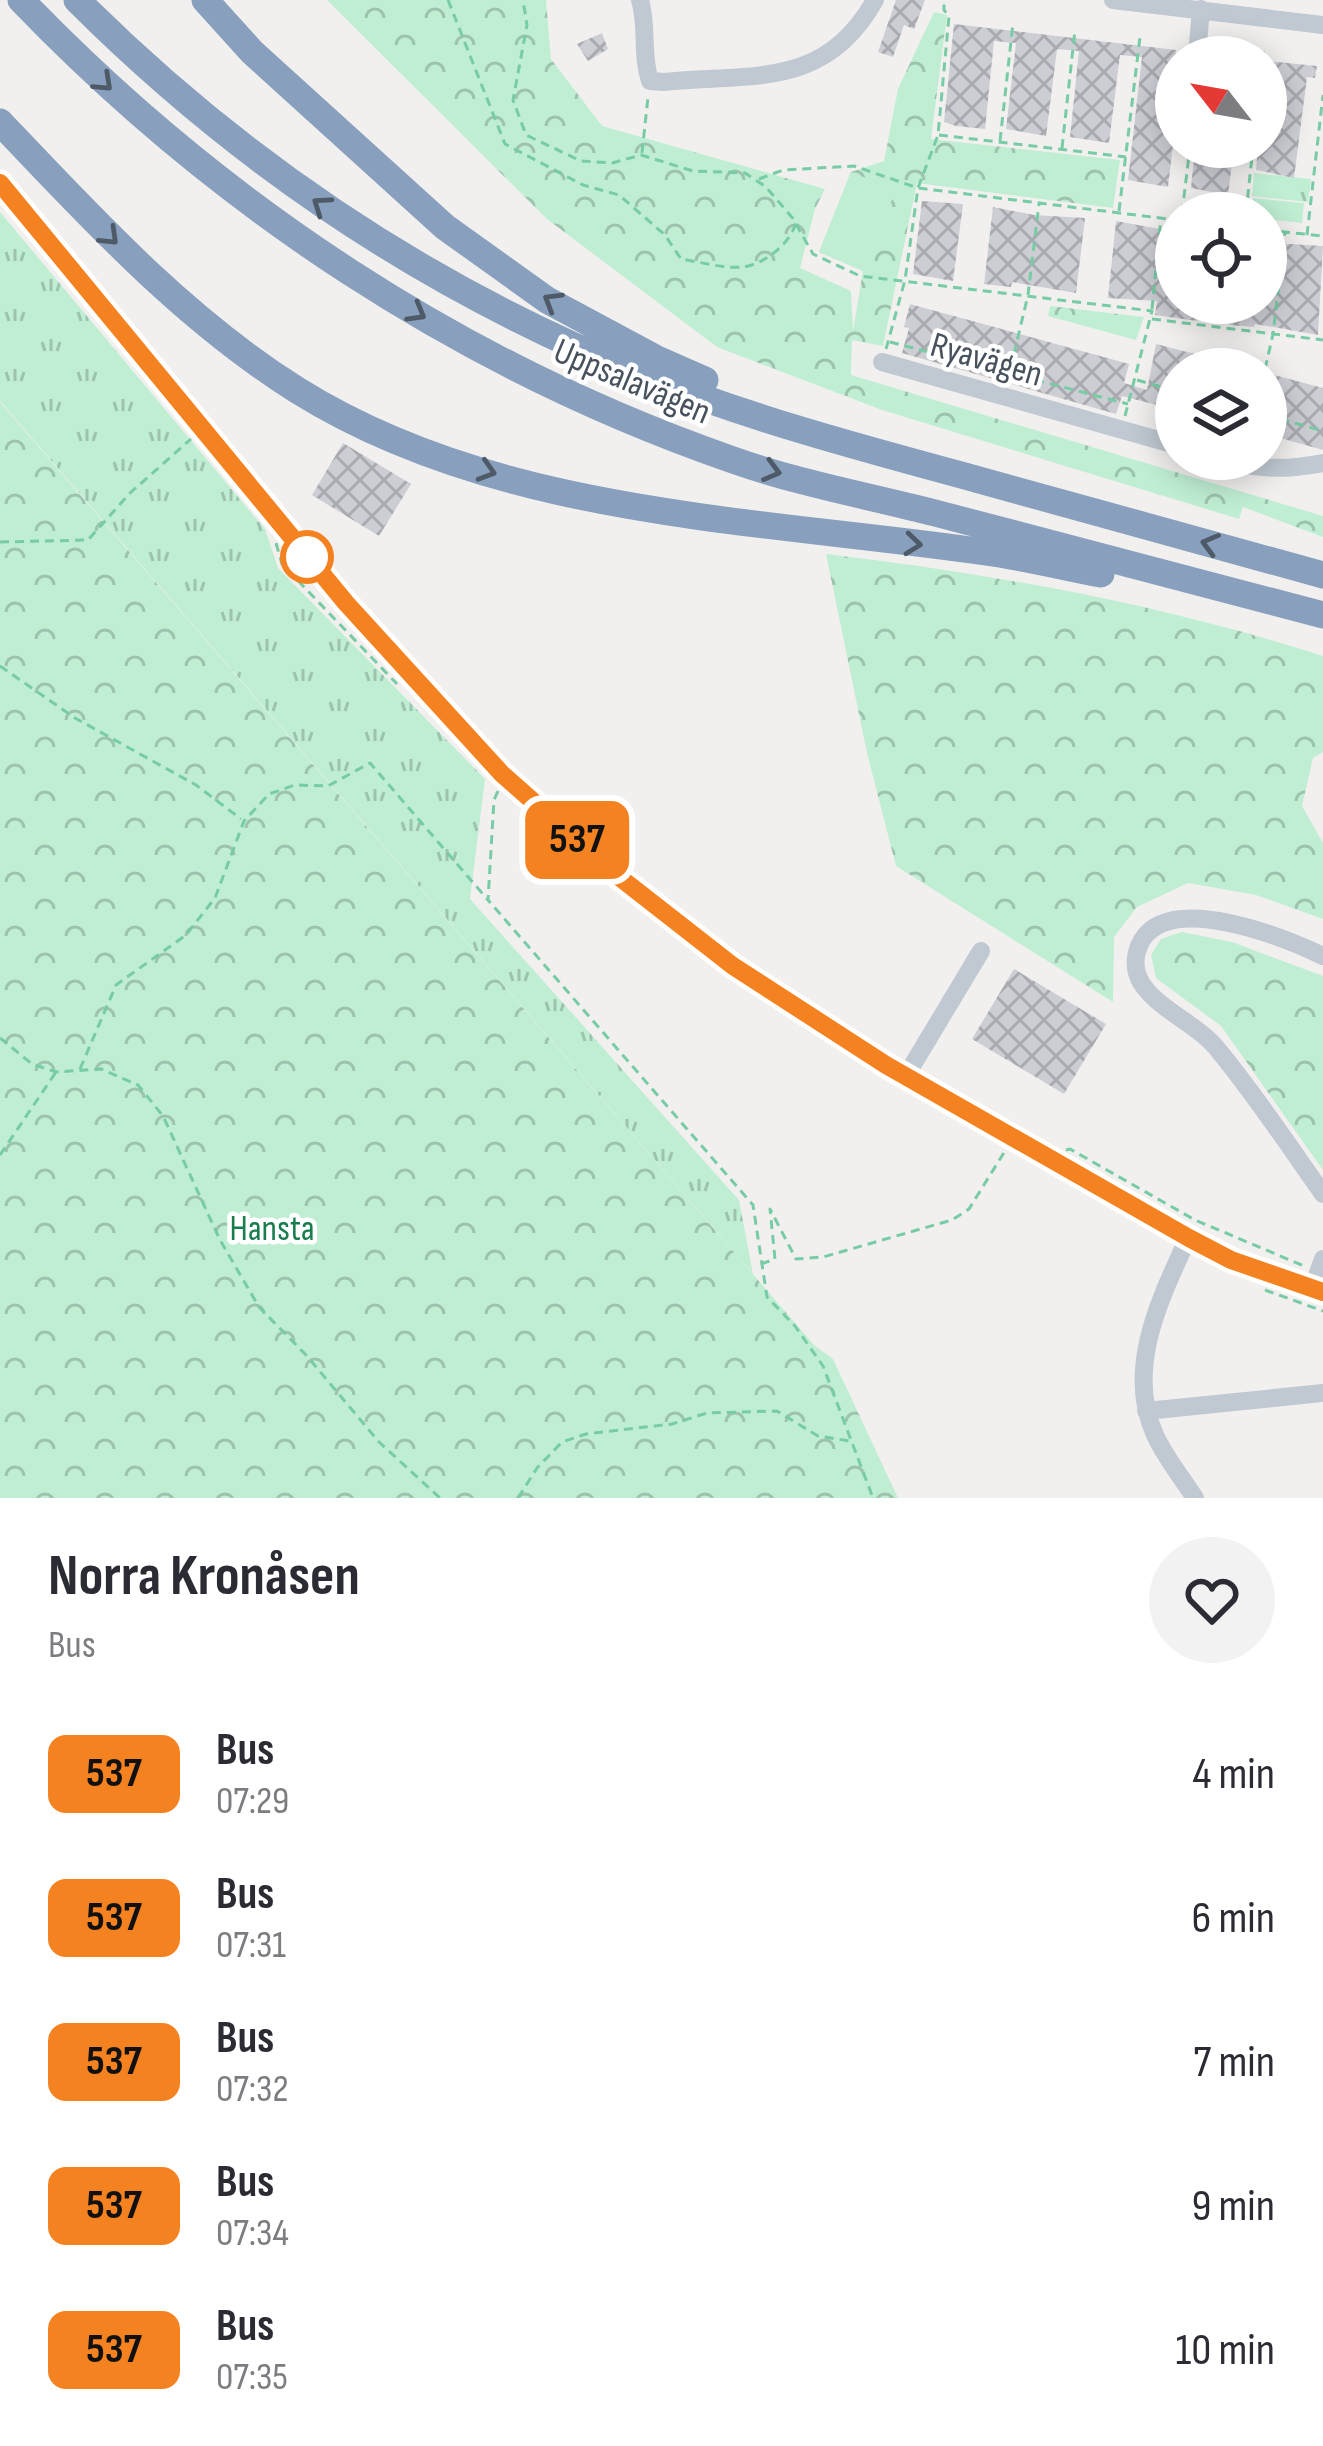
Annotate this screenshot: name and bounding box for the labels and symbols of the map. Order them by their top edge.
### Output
north arrow [1155,36,1287,168]
one-way arrow [90,68,111,90]
one-way arrow [312,197,334,219]
one-way arrow [96,223,118,245]
one-way arrow [543,293,565,316]
one-way arrow [404,299,426,322]
street label: Ryavägen [925,324,1047,397]
street label: Uppsalavägen [547,330,717,435]
one-way arrow [762,456,782,481]
one-way arrow [476,457,497,482]
one-way arrow [903,530,923,556]
unlabelled marker [282,532,332,582]
one-way arrow [1200,533,1221,558]
line badge: 537 [508,801,646,879]
park label: Hansta [229,1208,315,1251]

